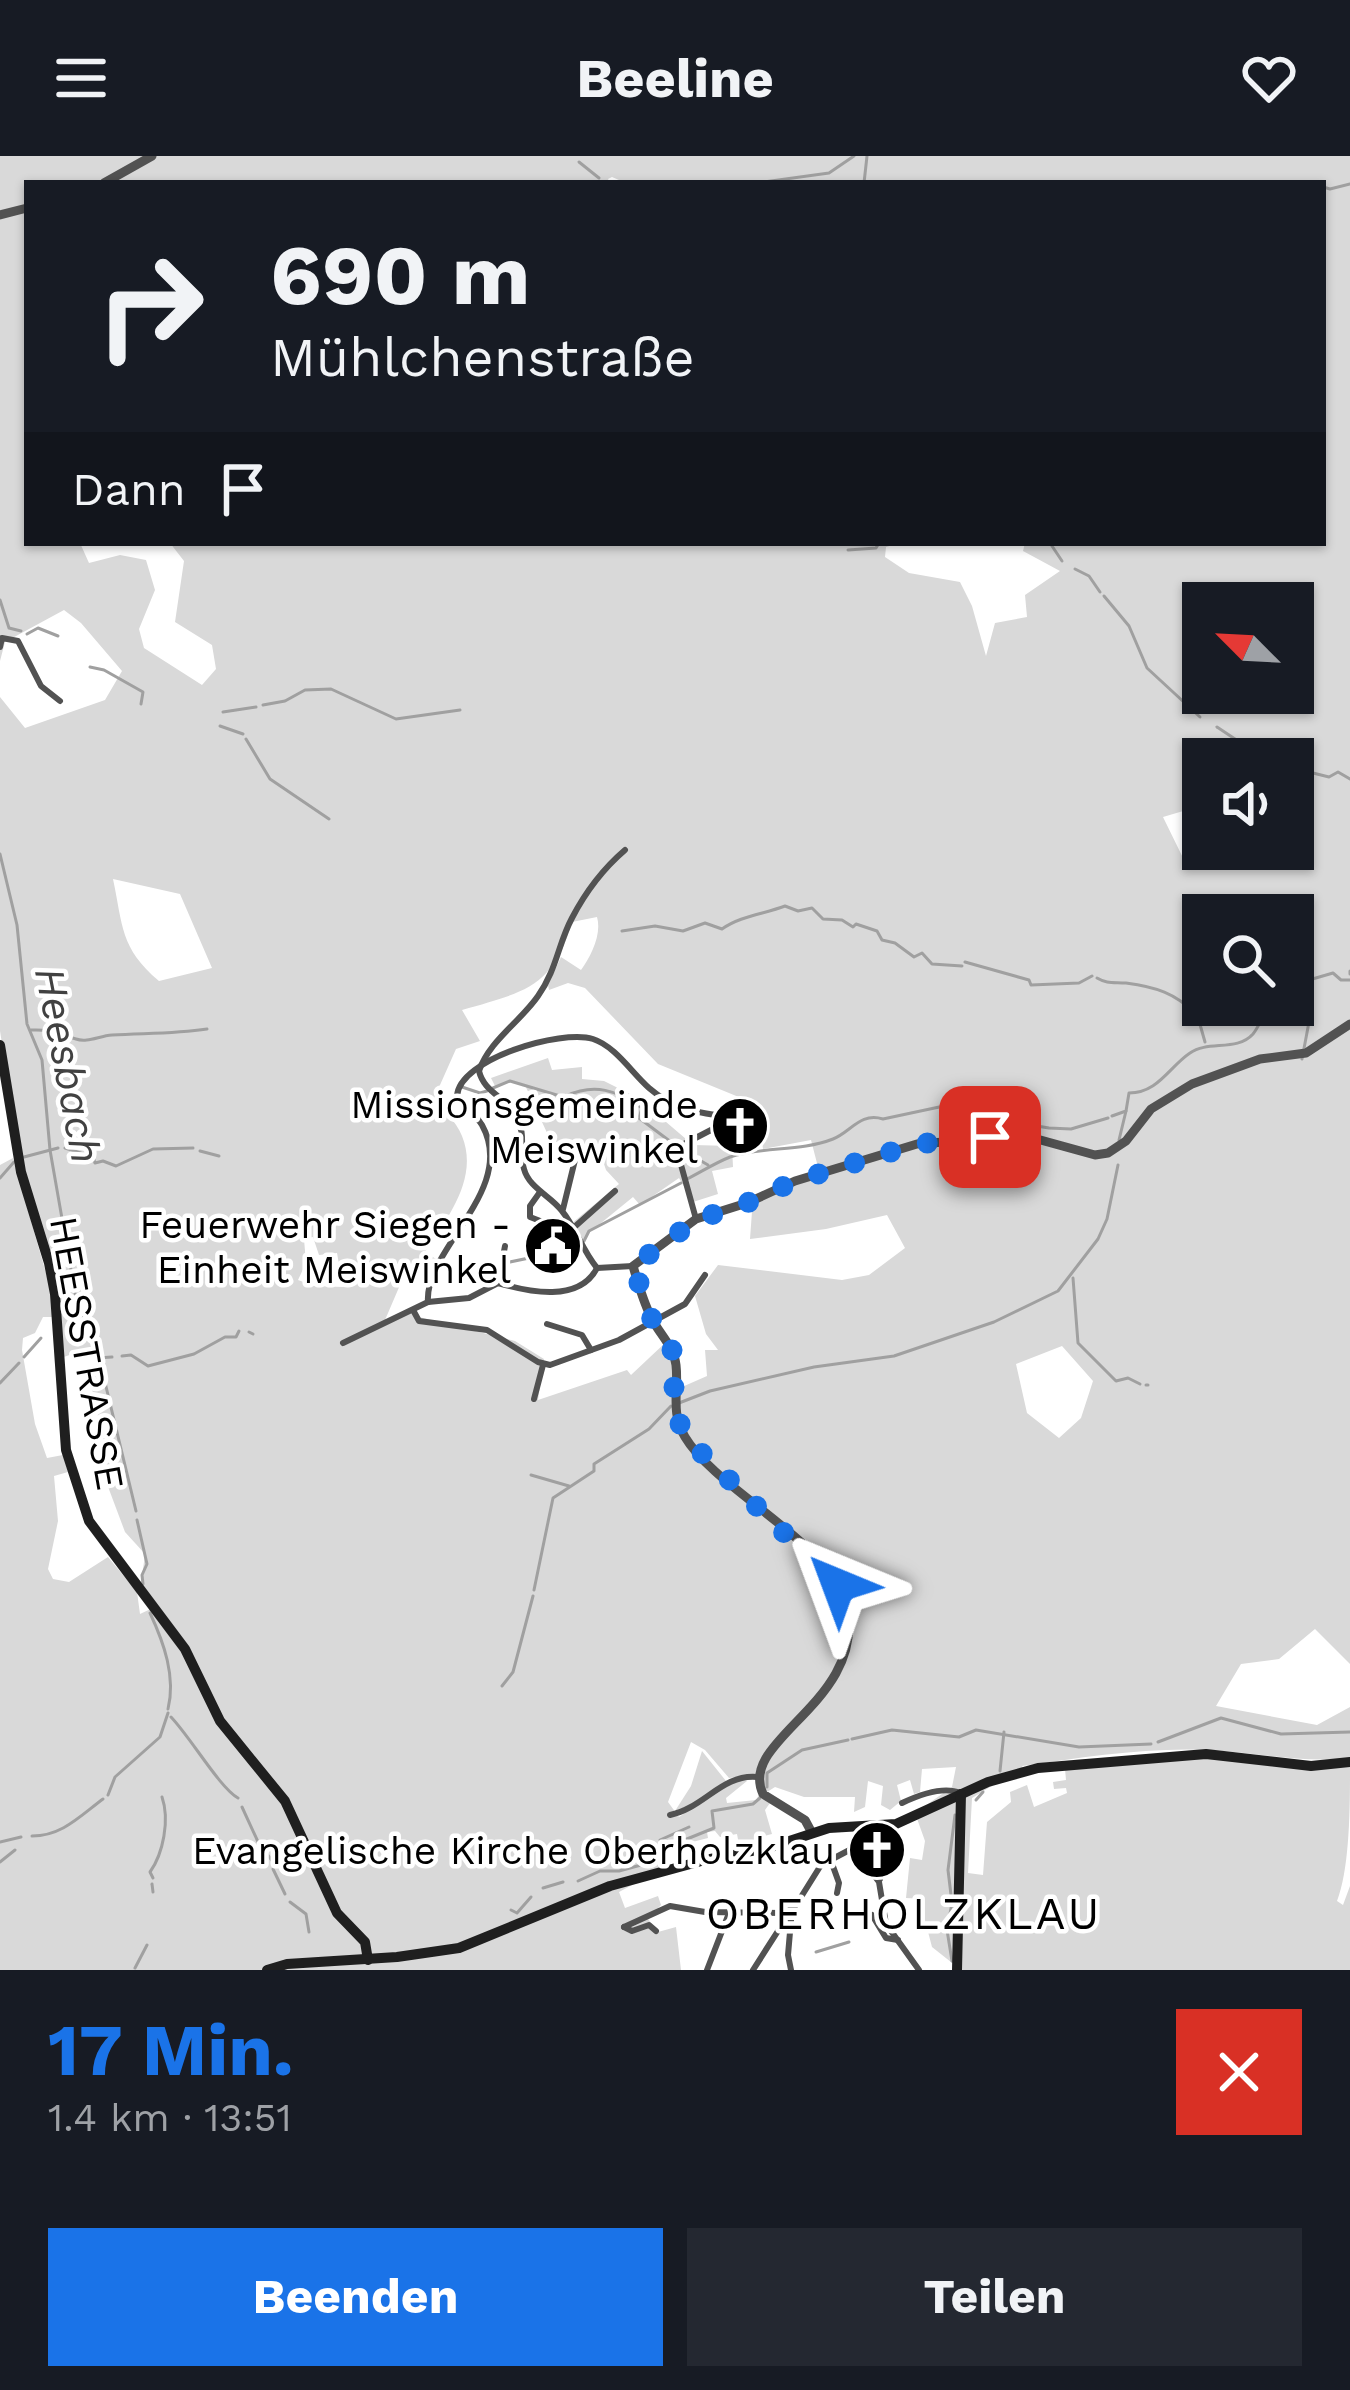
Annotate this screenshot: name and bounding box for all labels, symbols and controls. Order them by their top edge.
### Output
icon: menu [48,45,114,111]
icon: heart [1236,45,1302,111]
text: Beeline [576,47,774,110]
text: 690 m [270,226,531,324]
icon: right [72,228,228,384]
text: Mühlchenstraße [270,326,695,389]
icon: arrive [210,456,276,522]
text: Dann [72,463,186,516]
north arrow [1182,582,1314,714]
map controls [1182,582,1314,1026]
button: sound [1182,738,1314,870]
button: search [1182,894,1314,1026]
water label: Heesbach [25,963,111,1167]
place label: Missionsgemeinde Meiswinkel [350,1082,698,1172]
pin [939,1086,1041,1188]
church icon: Missionsgemeinde Meiswinkel [709,1095,771,1157]
icon: arrive [957,1104,1023,1170]
place label: Feuerwehr Siegen - Einheit Meiswinkel [139,1202,511,1292]
street label: HEESSTRASSE [41,1213,133,1493]
public building icon: Feuerwehr Siegen - Einheit Meiswinkel [522,1215,584,1277]
position arrow [775,1522,901,1648]
church icon: Evangelische Kirche Oberholzklau [846,1819,908,1881]
place label: Evangelische Kirche Oberholzklau [192,1828,835,1873]
district label: OBERHOLZKLAU [706,1887,1102,1940]
text: 17 Min. [48,2008,294,2092]
button: close [1176,2009,1302,2135]
text: 1.4 km · 13:51 [48,2095,292,2140]
button: Beenden [48,2228,663,2366]
button: Teilen [687,2228,1302,2366]

